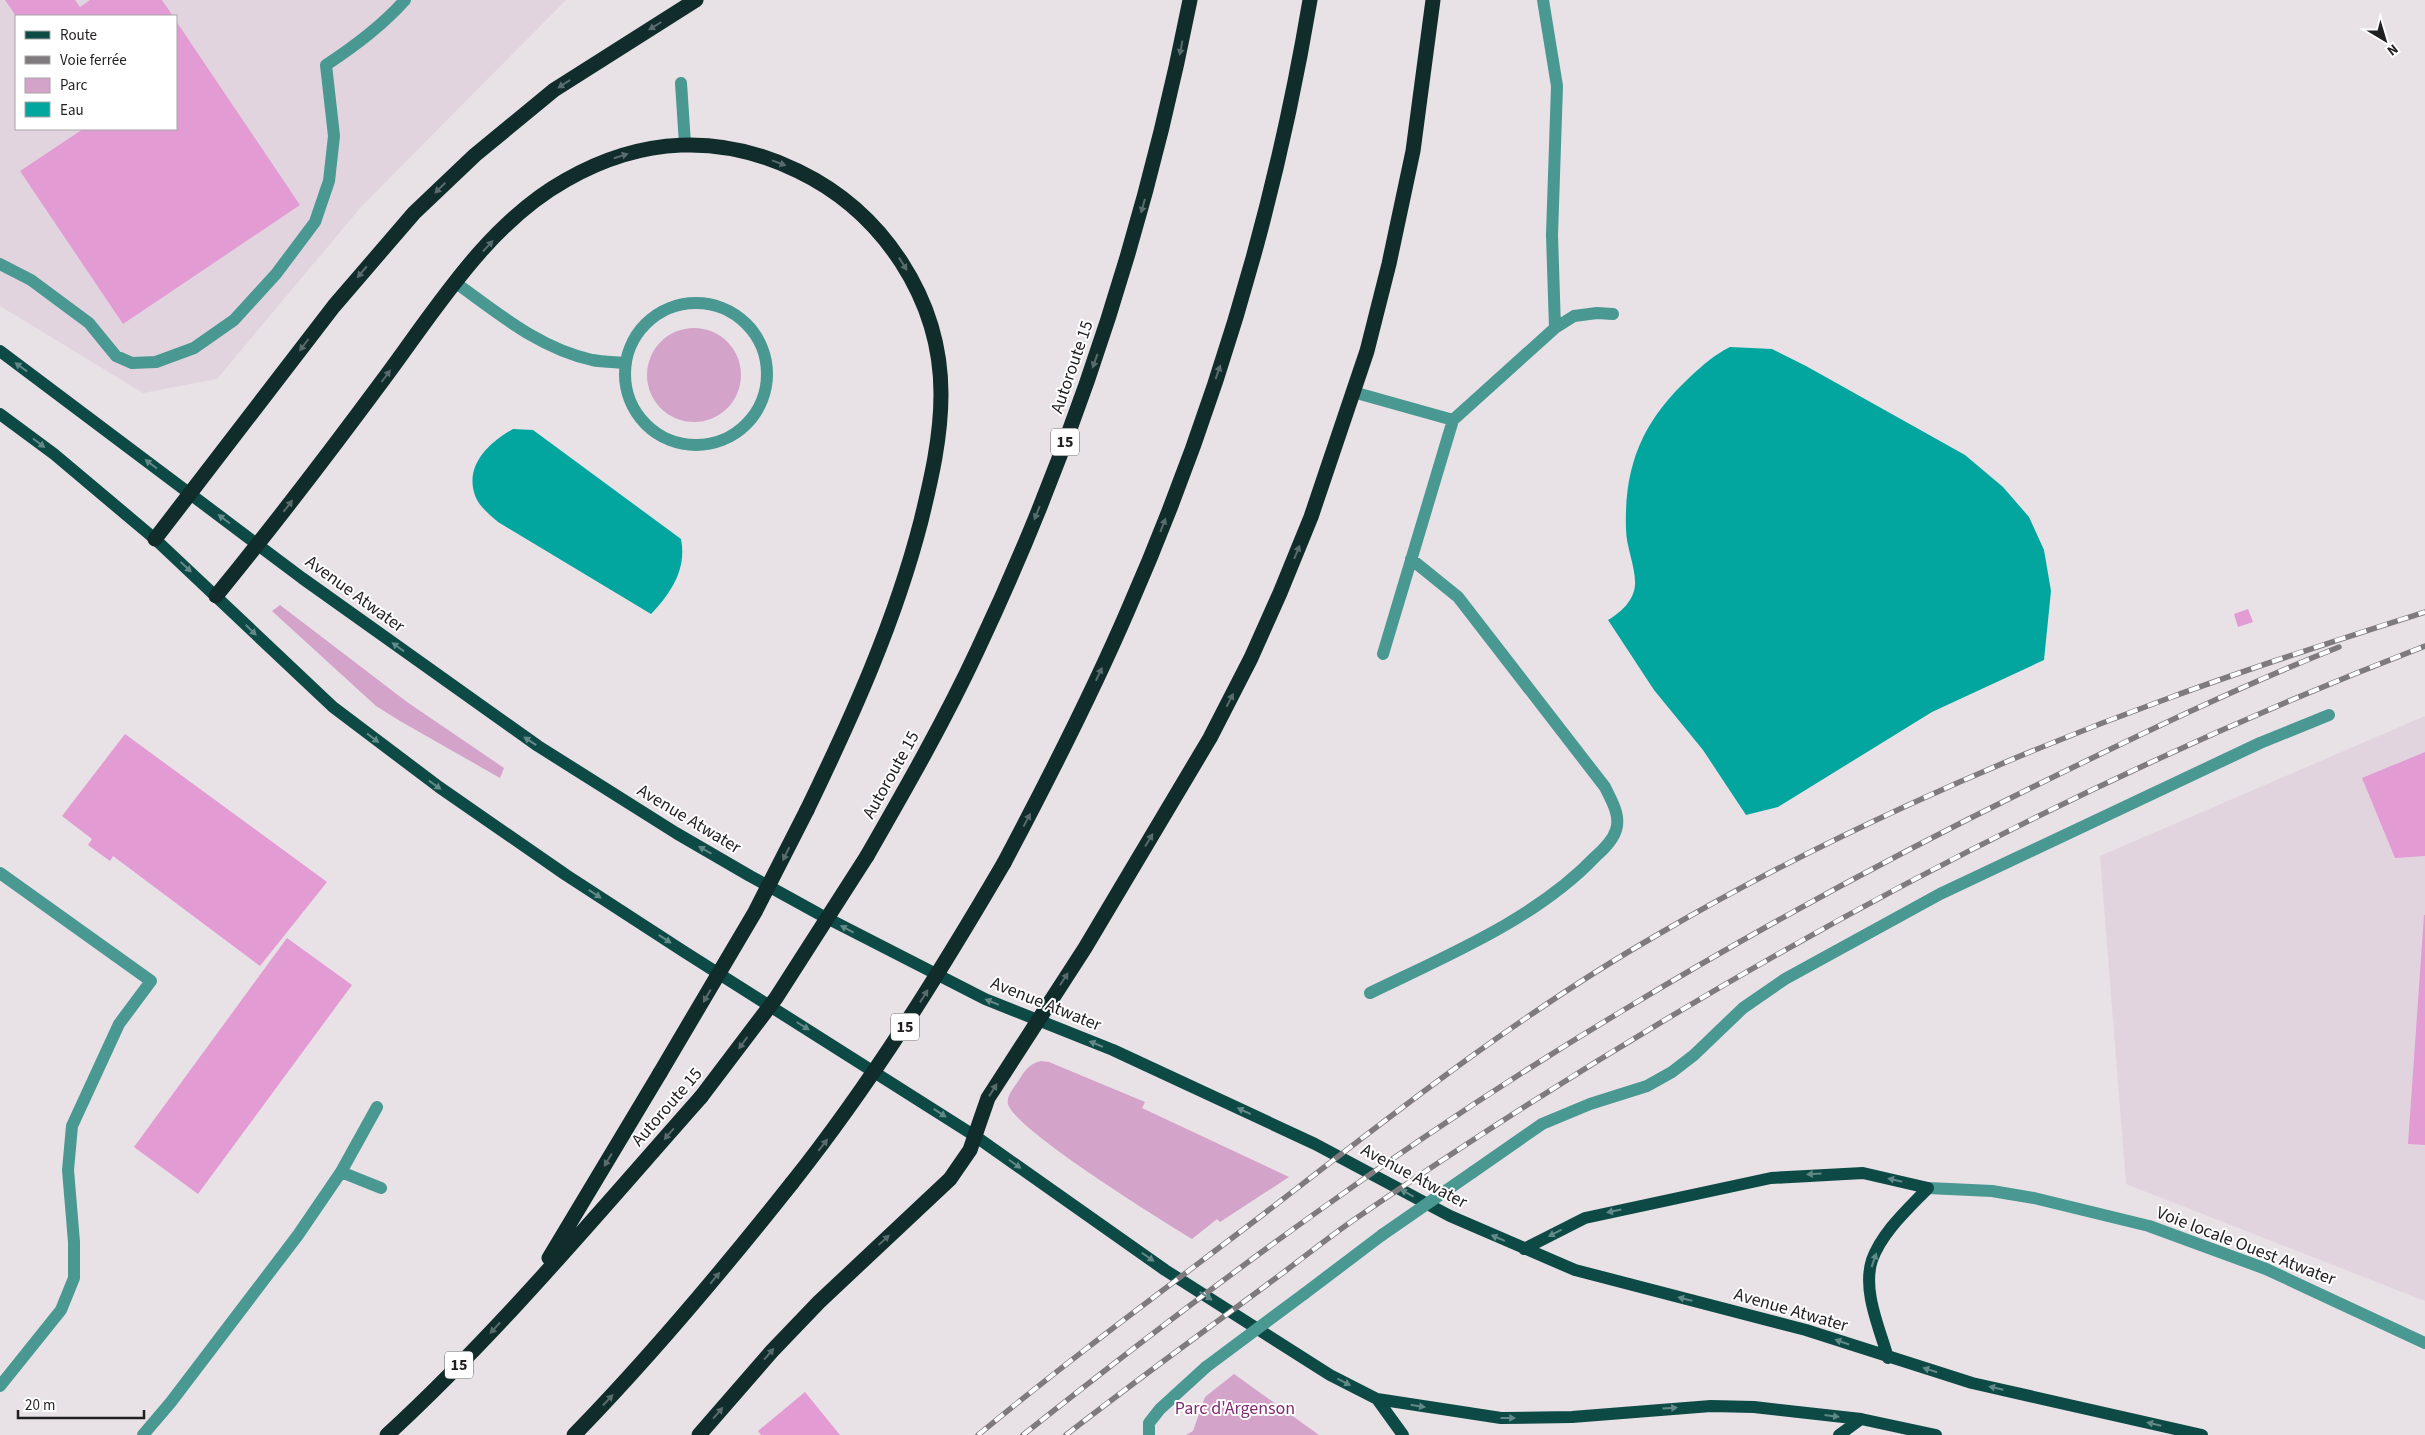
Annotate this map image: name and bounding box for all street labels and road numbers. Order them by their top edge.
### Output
street label: Autoroute 15 [1044,317,1100,417]
road number: 15 [1051,428,1079,456]
street label: Avenue Atwater [300,549,410,639]
street label: Autoroute 15 [857,727,925,823]
street label: Avenue Atwater [632,778,746,860]
street label: Avenue Atwater [987,970,1106,1038]
road number: 15 [891,1014,919,1040]
street label: Autoroute 15 [626,1062,708,1152]
street label: Avenue Atwater [1356,1137,1472,1215]
street label: Voie locale Ouest Atwater [2153,1200,2340,1292]
street label: Avenue Atwater [1731,1282,1852,1338]
road number: 15 [445,1352,473,1378]

